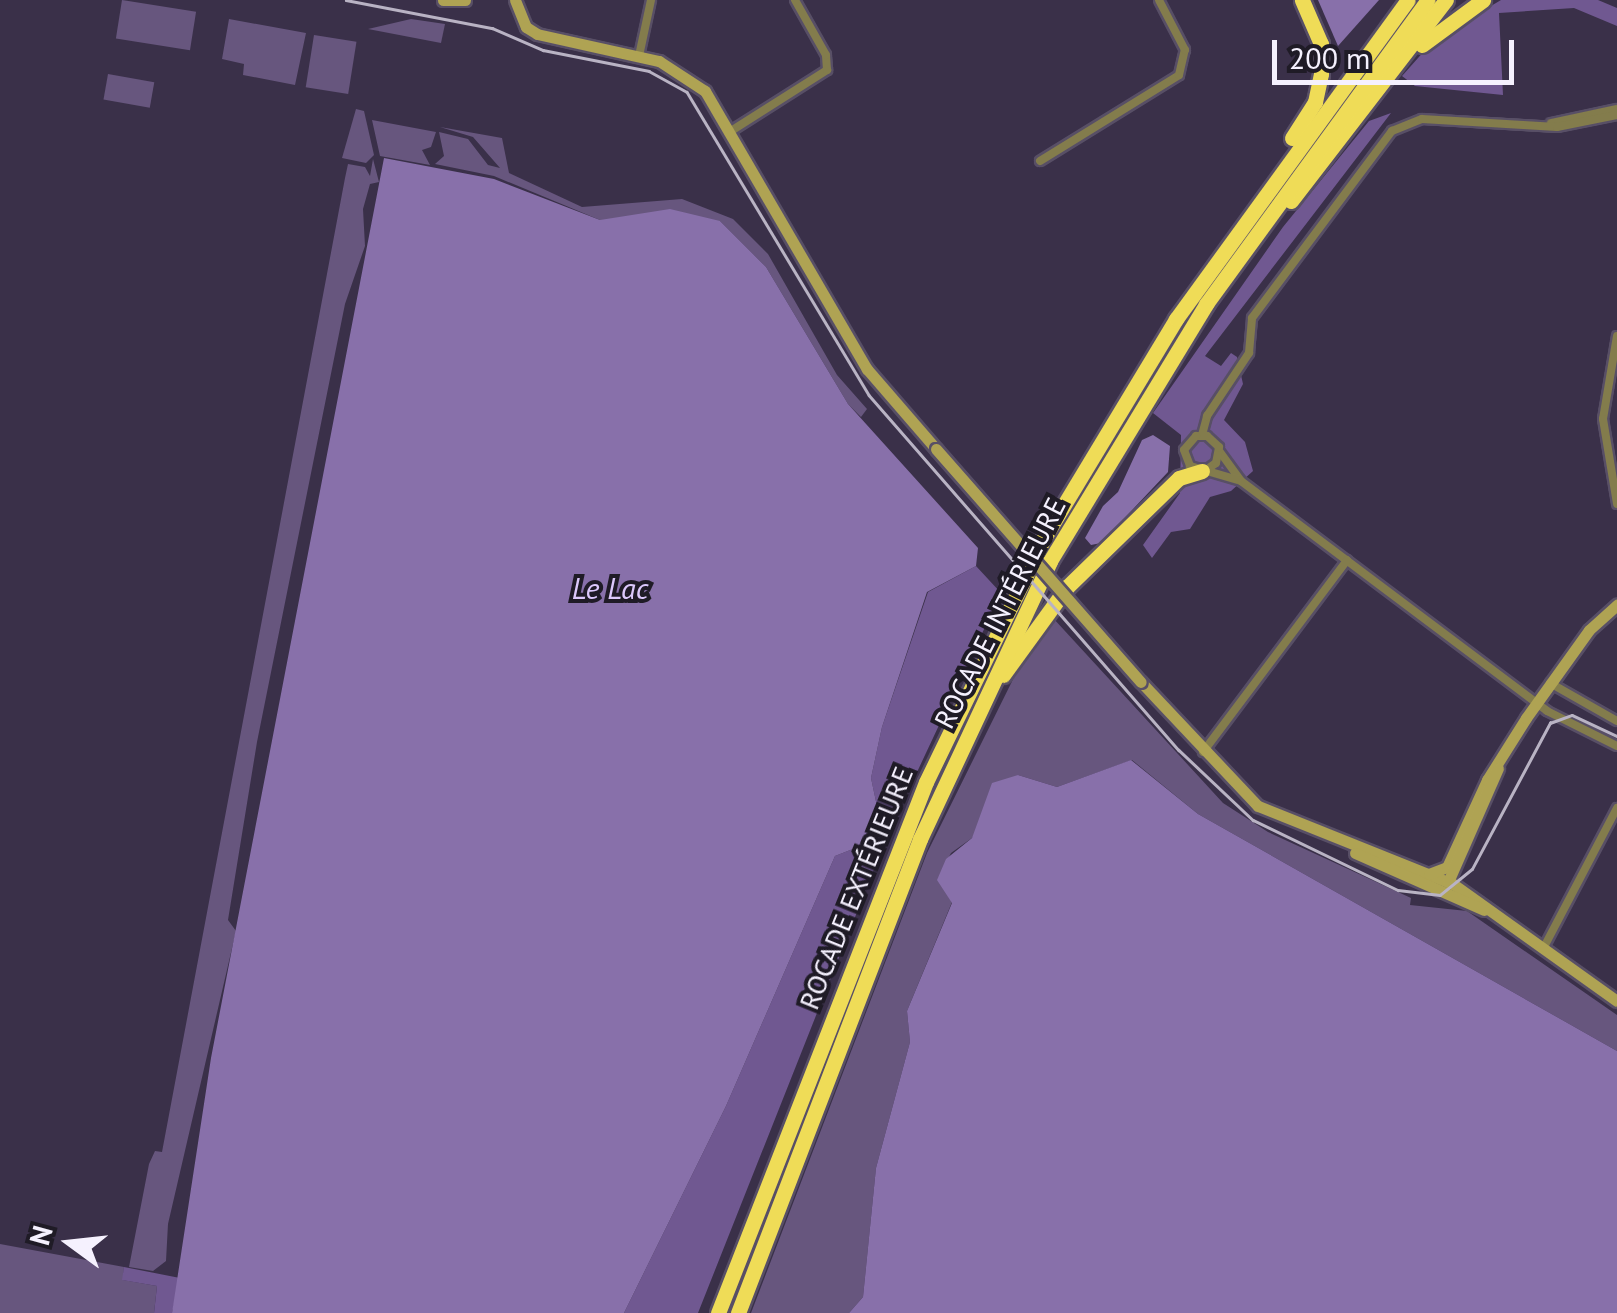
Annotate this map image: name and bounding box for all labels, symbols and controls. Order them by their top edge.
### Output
scale bar [1277,20,1520,82]
text: 200 m [1289,38,1370,77]
street label: ROCADE INTÉRIEURE [927,492,1073,734]
water label: Le Lac [572,570,648,606]
street label: ROCADE EXTÉRIEURE [792,762,920,1014]
north arrow [20,1193,120,1293]
text: N [20,1221,61,1249]

